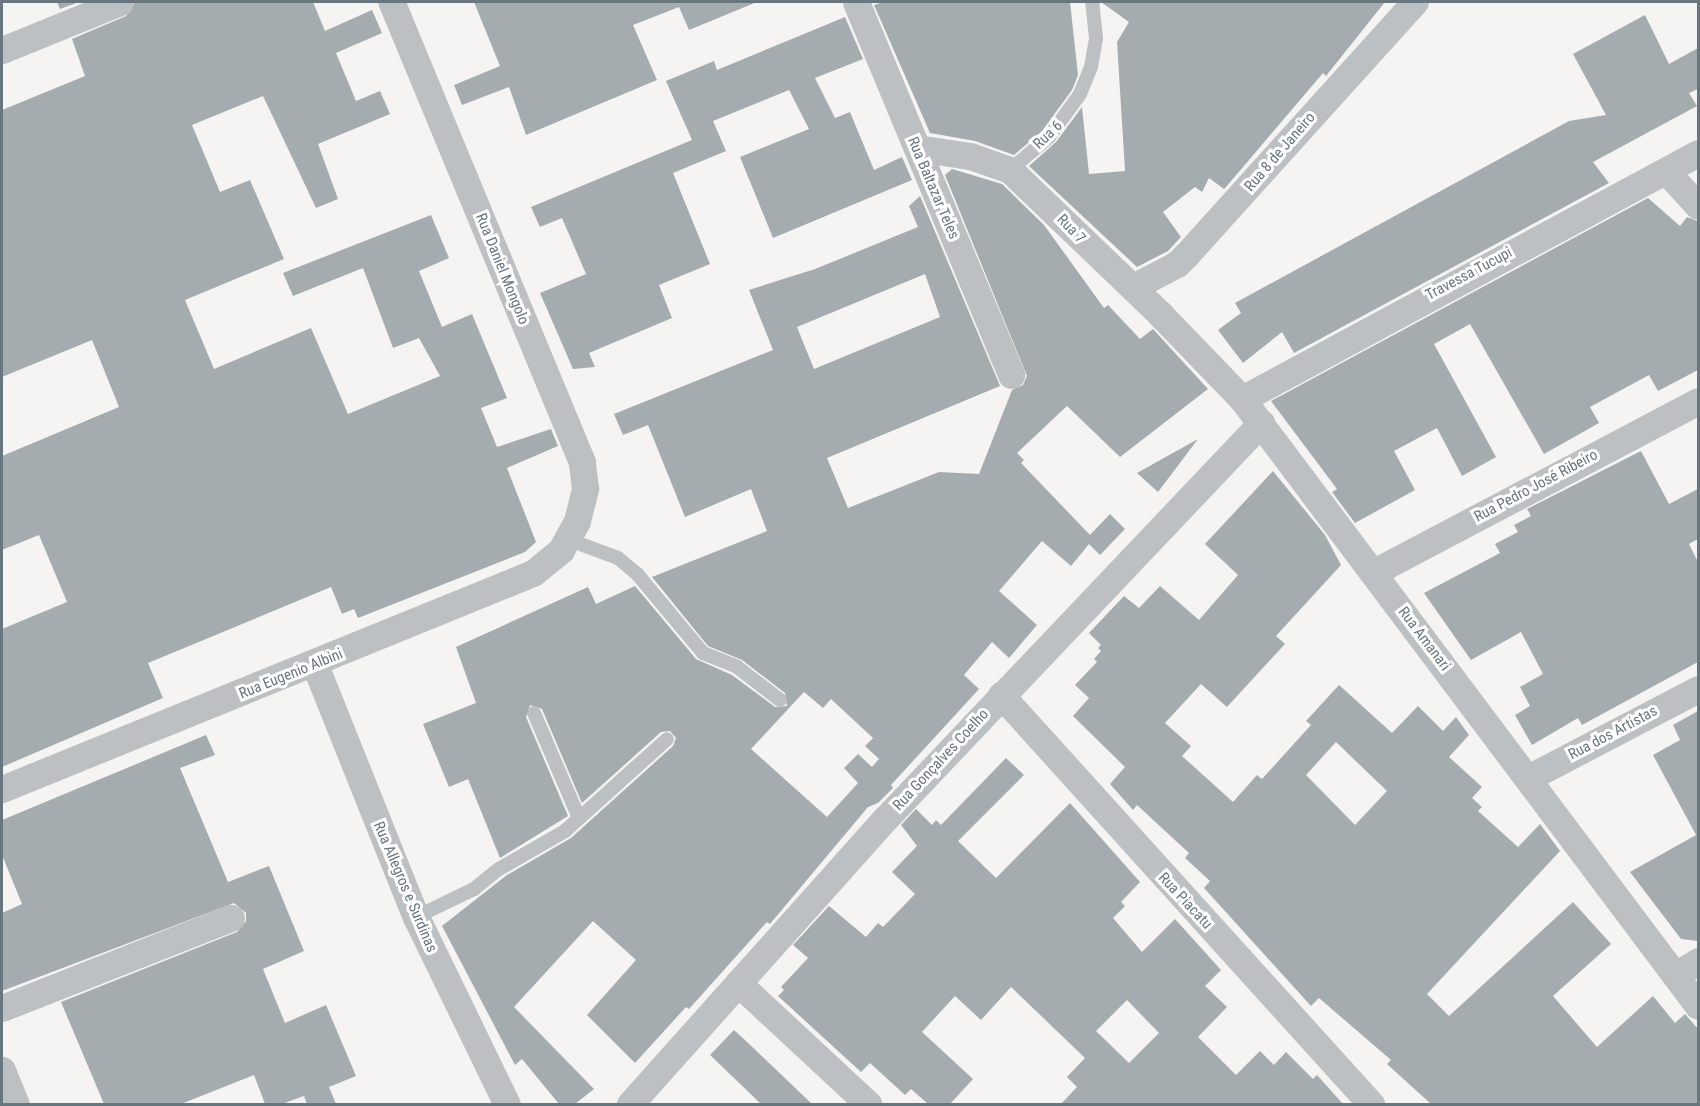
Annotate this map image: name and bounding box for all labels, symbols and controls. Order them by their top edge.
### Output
street label: Rua 8 de Janeiro [1241,109,1319,195]
street label: Rua 6 [1030,117,1066,153]
street label: Rua Baltazar Teles [903,134,963,242]
street label: Rua Daniel Mongolo [472,211,532,327]
street label: Rua 7 [1053,211,1089,247]
street label: Travessa Tucupi [1423,244,1515,304]
street label: Rua Pedro José Ribeiro [1471,446,1601,526]
street label: Rua Amanari [1394,603,1454,675]
street label: Rua Eugenio Albini [237,645,345,703]
street label: Rua dos Artistas [1566,702,1660,764]
street label: Rua Gonçalves Coelho [889,706,993,814]
street label: Rua Allegros e Surdinas [369,819,441,955]
street label: Rua Piacatu [1154,869,1216,933]

